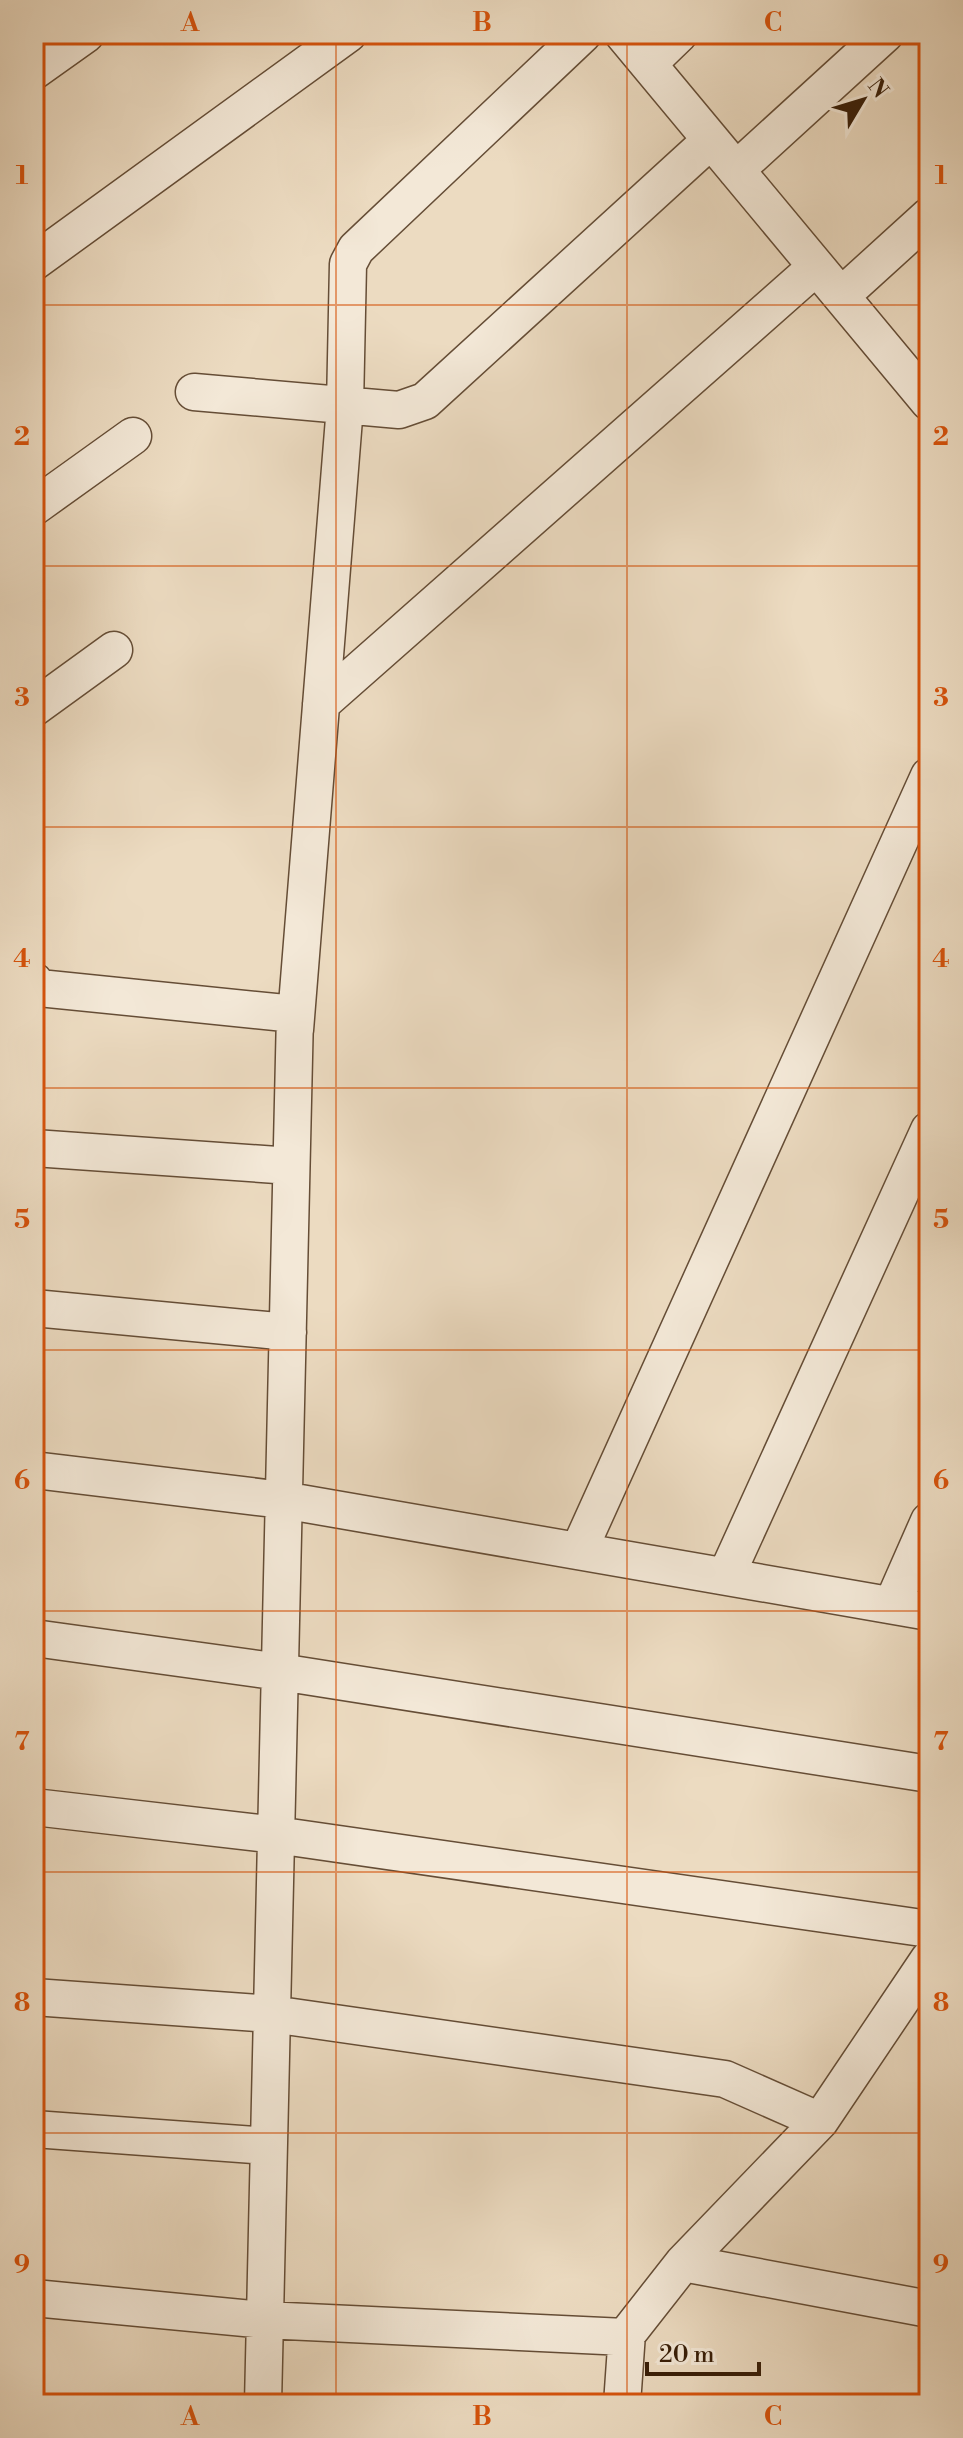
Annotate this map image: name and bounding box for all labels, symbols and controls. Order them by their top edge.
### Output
text: A [180,7,200,39]
text: B [472,7,492,39]
text: C [764,7,782,39]
north arrow [823,60,903,140]
text: N [862,73,894,104]
text: 1 [16,160,29,192]
text: 1 [935,160,948,192]
text: 2 [14,421,30,453]
text: 2 [933,421,949,453]
text: 3 [14,682,30,714]
text: 3 [933,682,949,714]
text: 4 [13,943,31,975]
text: 4 [932,943,950,975]
text: 5 [14,1204,30,1236]
text: 5 [933,1204,949,1236]
text: 6 [14,1465,30,1497]
text: 6 [933,1465,949,1497]
text: 7 [14,1726,30,1758]
text: 7 [933,1726,949,1758]
text: 8 [14,1987,30,2019]
text: 8 [933,1987,949,2019]
text: 9 [14,2249,30,2281]
text: 9 [933,2249,949,2281]
scale bar [647,2326,759,2376]
text: 20 m [659,2340,715,2370]
text: A [180,2401,200,2433]
text: B [472,2401,492,2433]
text: C [764,2401,782,2433]

